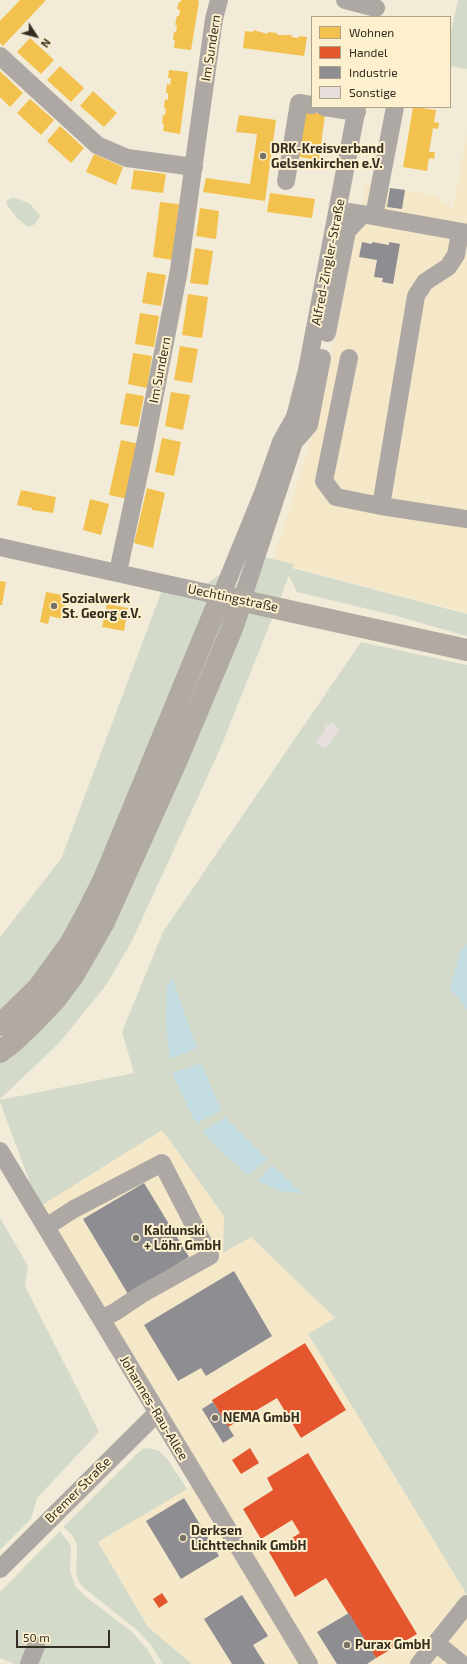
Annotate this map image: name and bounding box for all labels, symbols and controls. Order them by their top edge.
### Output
street label: Im Sundern [198,14,224,82]
north arrow [16,16,56,56]
legend [311,16,451,108]
text: Wohnen [349,25,394,39]
text: N [39,36,54,50]
text: Handel [349,45,387,59]
text: Industrie [349,65,398,79]
text: Sonstige [349,85,396,99]
place label: DRK-Kreisverband Gelsenkirchen e.V. [271,141,384,172]
marker: DRK-Kreisverband Gelsenkirchen e.V. [258,151,268,161]
street label: Alfred-Zingler-Straße [308,197,348,327]
street label: Im Sundern [146,336,174,404]
street label: Uechtingstraße [186,581,280,615]
place label: Sozialwerk St. Georg e.V. [62,591,141,622]
marker: Sozialwerk St. Georg e.V. [49,601,59,611]
place label: Kaldunski + Löhr GmbH [144,1223,221,1254]
marker: Kaldunski + Löhr GmbH [131,1233,141,1243]
street label: Johannes-Rau-Allee [117,1353,191,1463]
place label: NEMA GmbH [223,1410,300,1426]
marker: NEMA GmbH [210,1413,220,1423]
street label: Bremer Straße [42,1454,114,1526]
place label: Derksen Lichttechnik GmbH [191,1523,306,1554]
marker: Derksen Lichttechnik GmbH [178,1533,188,1543]
scale bar [18,1622,112,1648]
text: 50 m [23,1630,50,1644]
place label: Purax GmbH [355,1637,430,1653]
marker: Purax GmbH [342,1640,352,1650]

